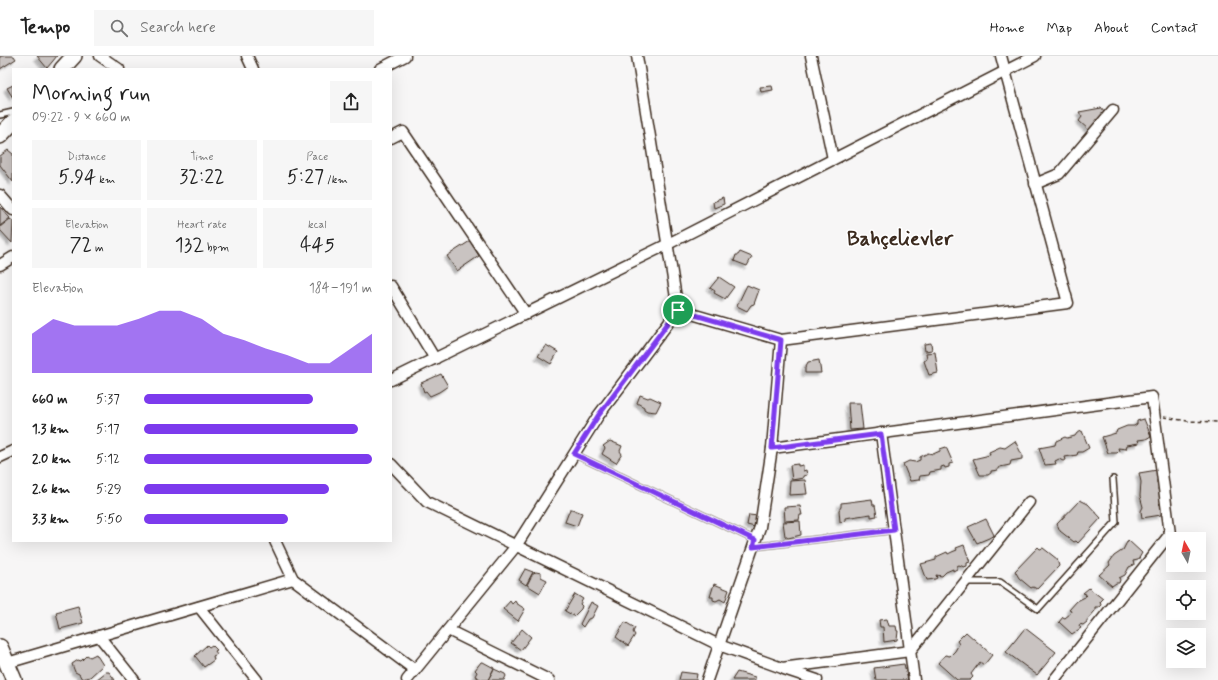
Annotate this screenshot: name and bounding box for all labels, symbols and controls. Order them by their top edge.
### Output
search box [94,10,374,46]
text: Tempo [20,15,70,40]
icon: search [108,17,130,39]
text: Search here [140,18,216,38]
text: Home [990,19,1024,37]
text: Map [1046,19,1072,37]
text: About [1094,19,1129,37]
text: Contact [1151,19,1198,37]
text: Morning run [32,80,151,108]
button: share [330,81,372,123]
text: 09:22 · 9 × 660 m [32,109,131,126]
text: Distance [67,150,106,164]
text: Time [190,150,214,164]
text: Pace [306,150,328,164]
text: 5.94 [58,164,96,191]
text: 32:22 [179,164,225,191]
text: 5:27 [287,164,324,191]
text: km [96,173,115,187]
text: /km [324,173,348,187]
text: Elevation [65,218,108,232]
text: Heart rate [177,218,227,232]
text: kcal [308,218,327,232]
district label: Bahçelievler [847,226,954,253]
text: 72 [69,232,92,259]
text: 132 [175,232,204,259]
text: 445 [300,232,335,259]
text: m [92,241,104,255]
text: bpm [204,241,229,255]
text: Elevation [32,280,83,297]
text: 184–191 m [309,280,372,297]
pin [661,293,695,327]
icon: arrive [667,299,689,321]
text: 660 m [32,391,68,408]
text: 5:37 [96,391,120,408]
text: 1.3 km [32,421,69,438]
text: 5:17 [96,421,120,438]
text: 2.0 km [32,451,71,468]
text: 5:12 [96,451,120,468]
text: 2.6 km [32,481,70,498]
text: 5:29 [96,481,121,498]
text: 3.3 km [32,511,69,528]
text: 5:50 [96,511,123,528]
north arrow [1166,532,1206,572]
map controls [1166,532,1206,668]
button: locate [1166,580,1206,620]
button: layers [1166,628,1206,668]

